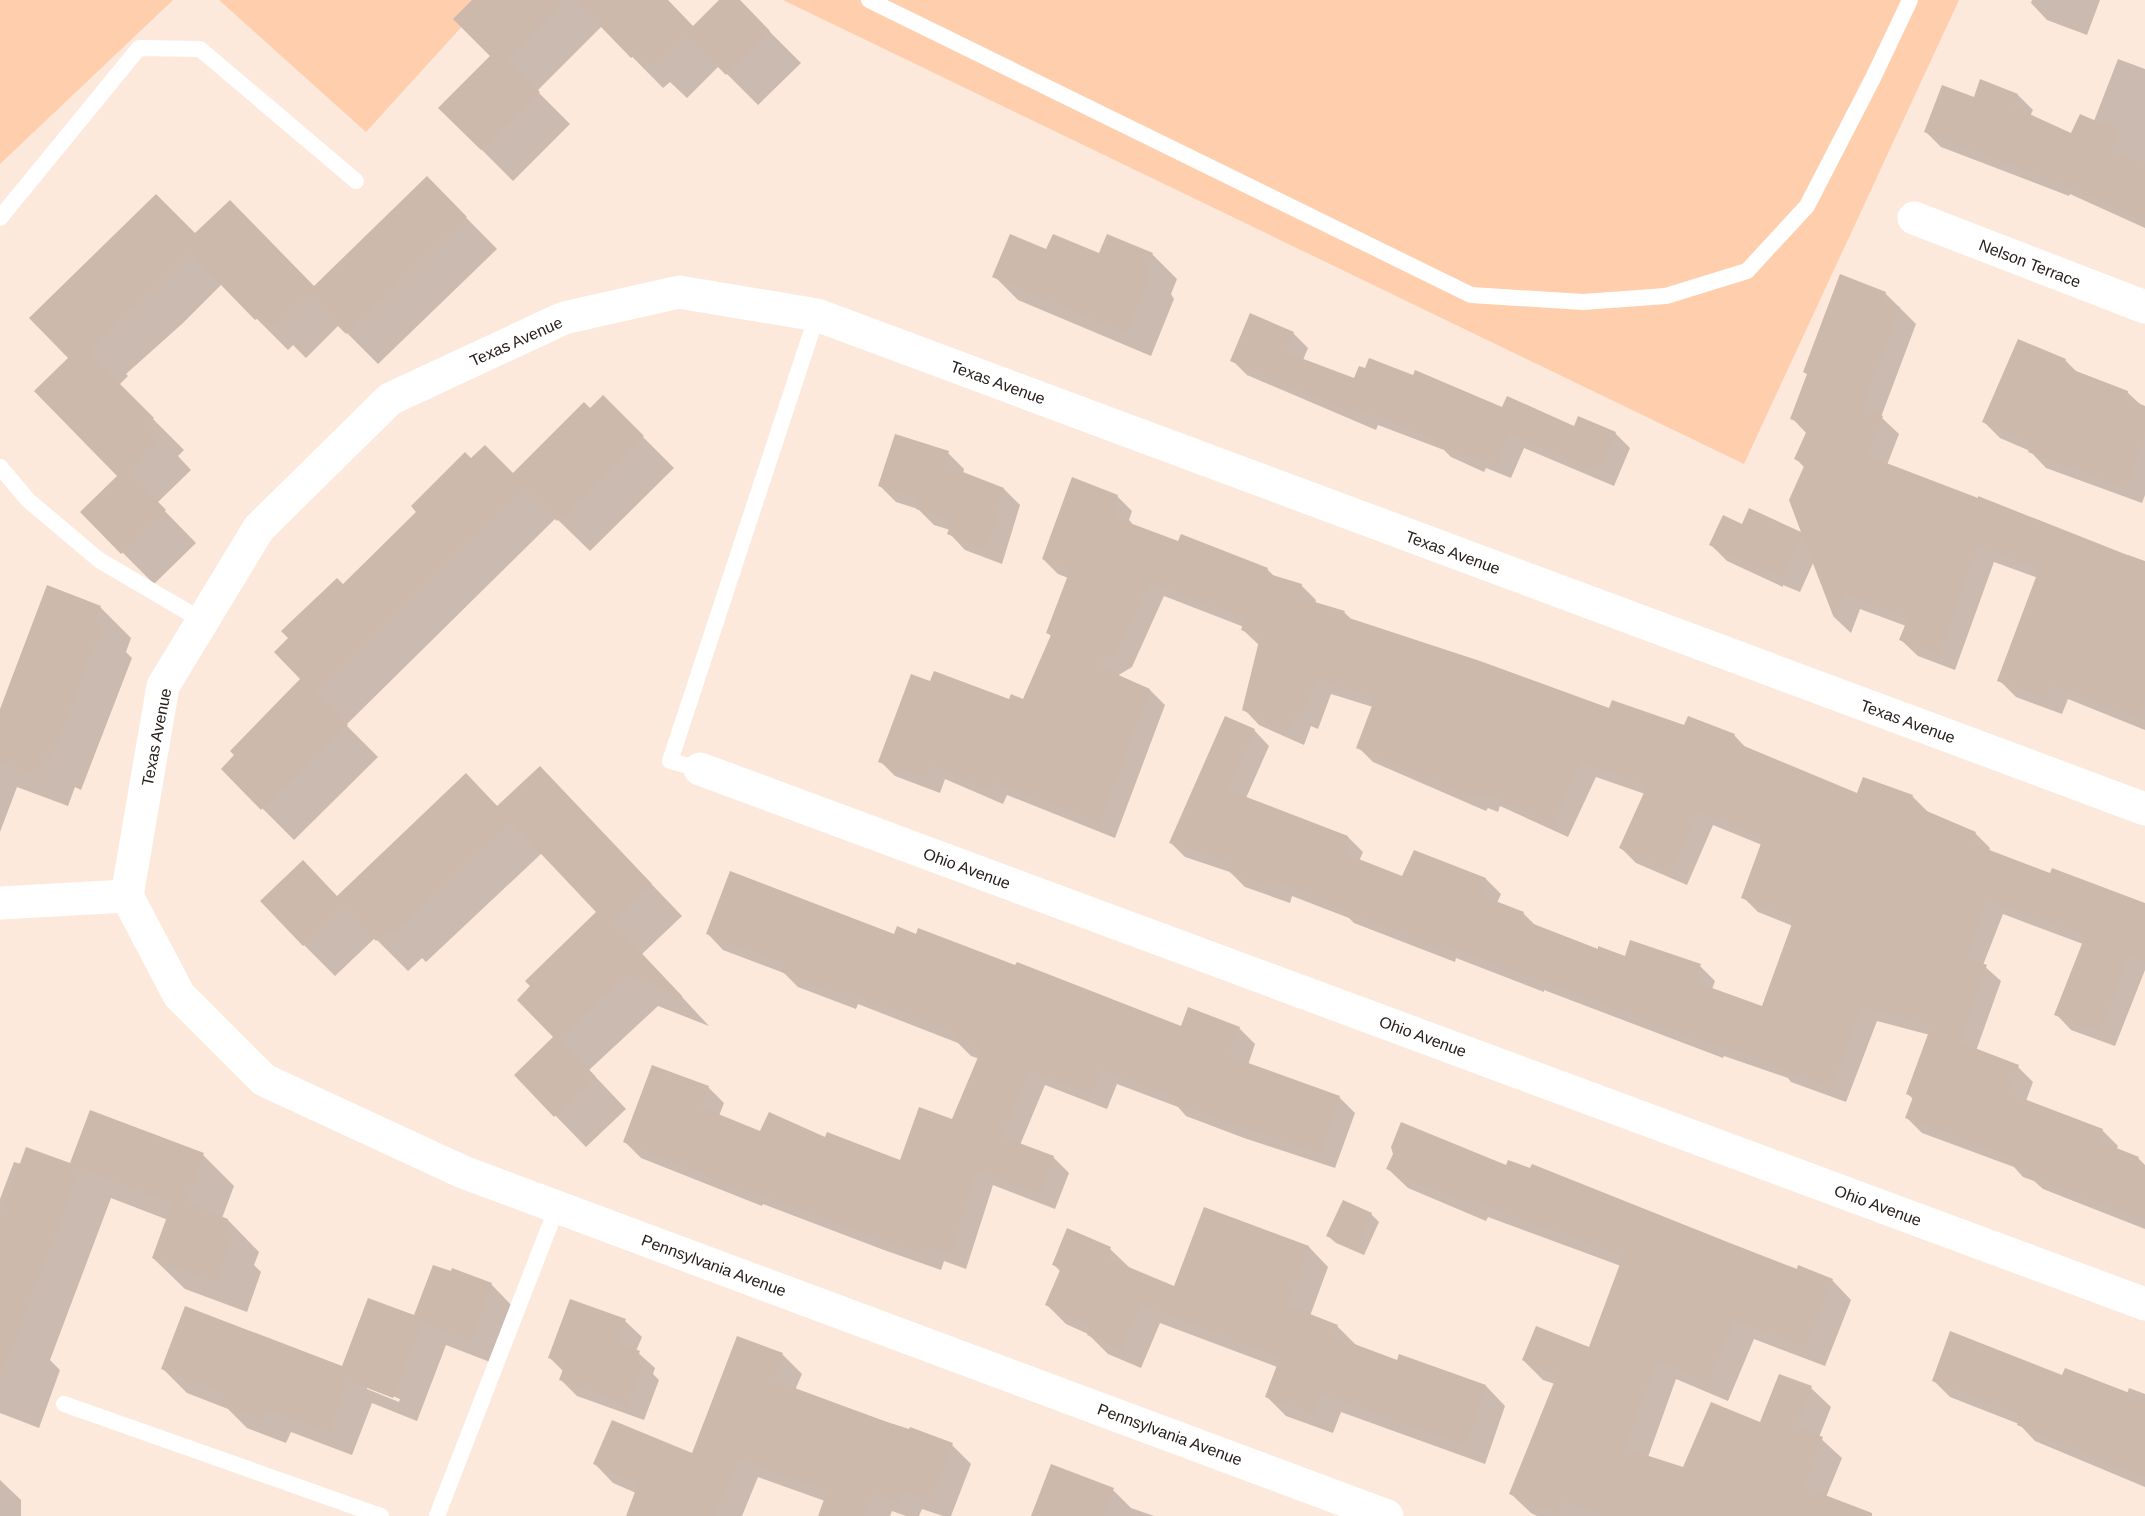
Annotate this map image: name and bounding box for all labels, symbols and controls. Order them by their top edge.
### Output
street label: Nelson Terrace [1977,236,2083,291]
street label: Texas Avenue [467,313,565,369]
street label: Texas Avenue [948,357,1048,407]
street label: Texas Avenue [1403,527,1503,577]
street label: Texas Avenue [139,687,174,787]
street label: Texas Avenue [1858,696,1958,746]
street label: Ohio Avenue [921,845,1013,892]
street label: Ohio Avenue [1377,1013,1469,1060]
street label: Ohio Avenue [1832,1182,1924,1229]
street label: Pennsylvania Avenue [639,1231,789,1300]
street label: Pennsylvania Avenue [1095,1400,1245,1469]

